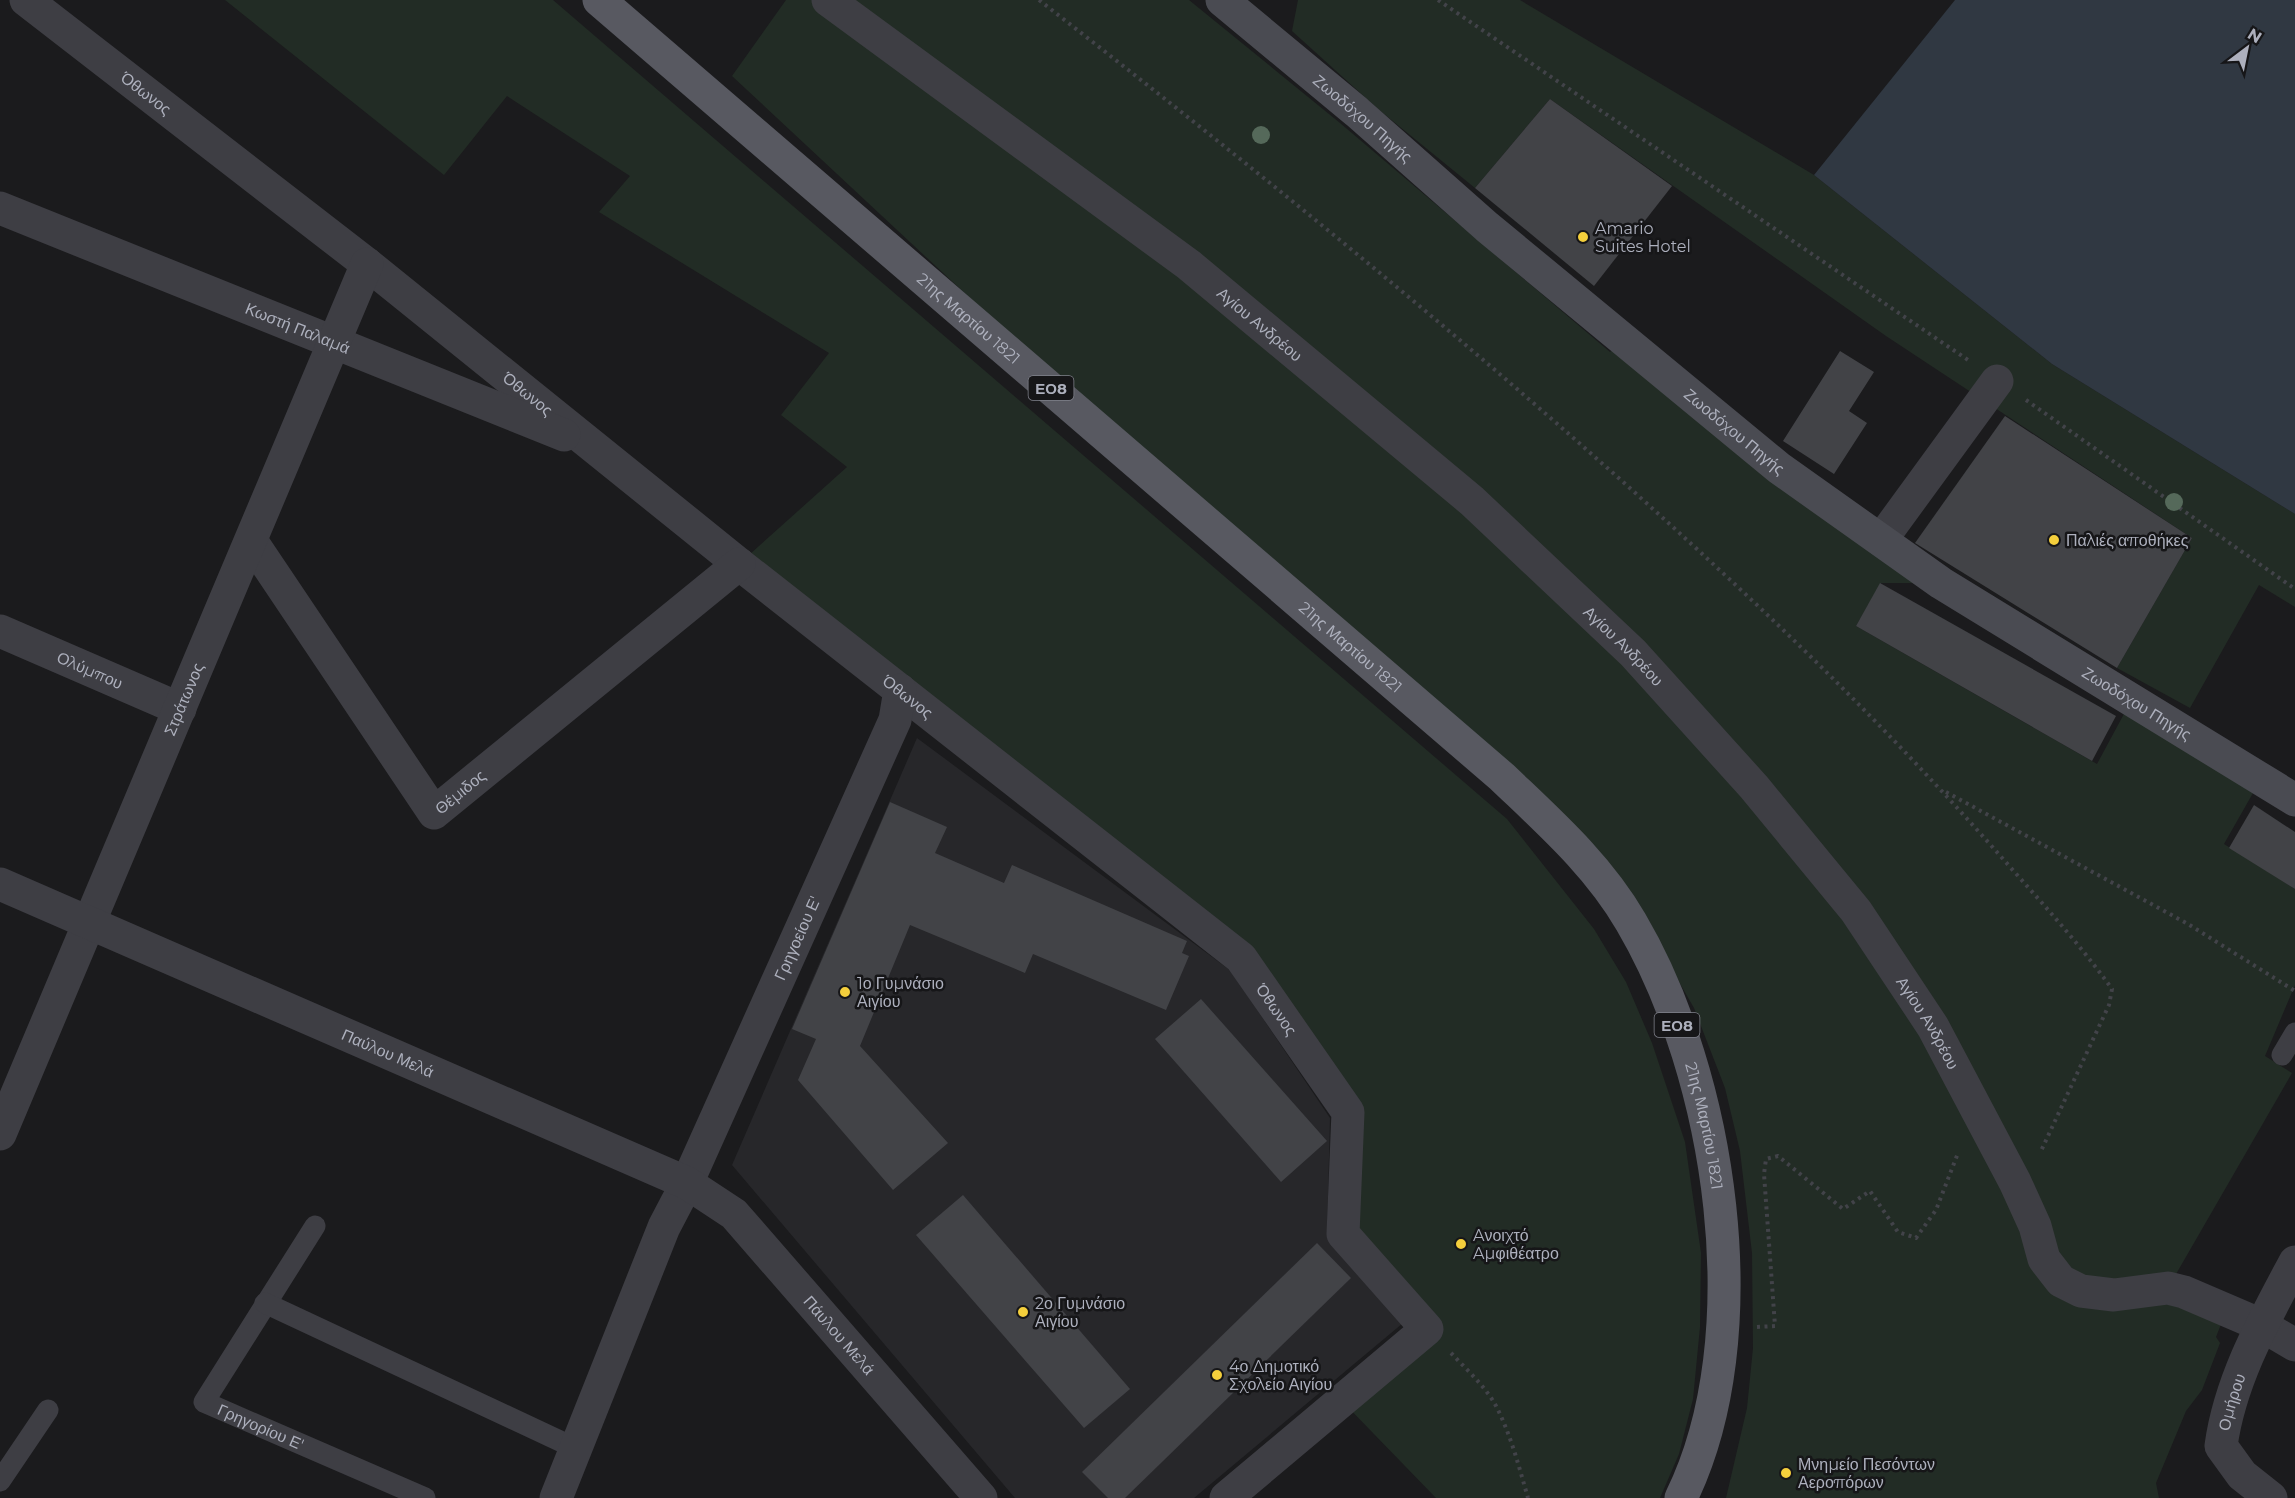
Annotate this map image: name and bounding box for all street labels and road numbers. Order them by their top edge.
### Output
street label: Όθωνος [116,67,175,119]
street label: Ζωοδόχου Πηγής [1310,70,1417,166]
street label: 21ης Μαρτίου 1821 [914,269,1024,368]
street label: Αγίου Ανδρέου [1213,283,1306,365]
street label: Κωστή Παλαμά [243,298,353,357]
street label: Όθωνος [498,367,557,420]
road number: ΕΟ8 [1028,376,1074,400]
street label: Ζωοδόχου Πηγής [1681,384,1789,479]
street label: 21ης Μαρτίου 1821 [1296,597,1406,697]
street label: Αγίου Ανδρέου [1580,602,1667,690]
street label: Ολύμπου [54,647,126,693]
street label: Στράτωνος [160,660,207,738]
street label: Ζωοδόχου Πηγής [2079,662,2195,744]
street label: Όθωνος [878,671,937,722]
street label: Θέμιδος [431,765,489,818]
street label: Γρηγοείου Ε' [770,893,824,983]
street label: Αγίου Ανδρέου [1893,973,1963,1072]
street label: Όθωνος [1252,979,1301,1039]
road number: ΕΟ8 [1654,1013,1700,1037]
street label: Παύλου Μελά [339,1024,437,1081]
street label: 21ης Μαρτίου 1821 [1682,1060,1727,1191]
street label: Πάυλου Μελά [800,1292,879,1378]
street label: Ομήρου [2214,1371,2249,1433]
street label: Γρηγορίου Ε' [215,1400,307,1454]

